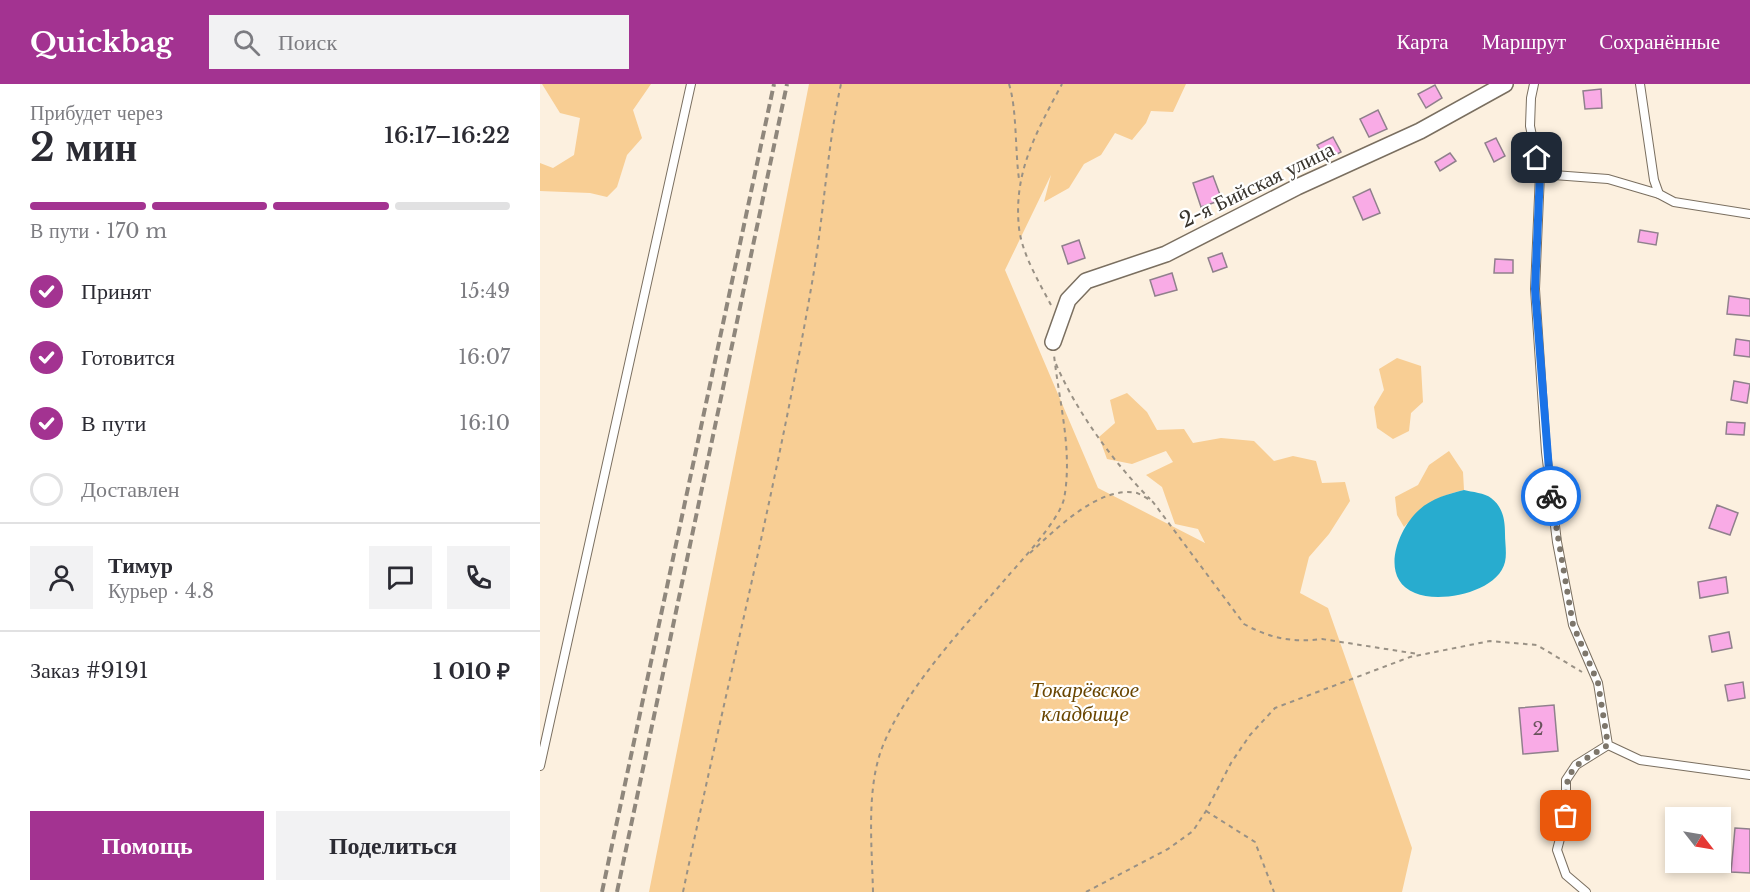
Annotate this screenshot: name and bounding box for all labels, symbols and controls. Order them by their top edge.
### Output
search box [209,15,629,69]
text: Quickbag [30,25,173,60]
icon: search [230,26,263,59]
text: Поиск [278,29,337,56]
text: Карта [1397,29,1449,55]
text: Маршрут [1482,29,1566,55]
text: Сохранённые [1599,29,1720,55]
text: Прибудет через [30,101,163,125]
text: 16:17–16:22 [384,122,510,149]
text: 2 мин [30,123,137,172]
pin [1511,132,1562,183]
street label: 2-я Бийская улица [1175,136,1339,234]
icon: home [1520,141,1553,174]
text: В пути · 170 m [30,219,167,243]
icon: check [30,275,63,308]
text: Принят [81,278,151,305]
text: 15:49 [459,279,510,303]
icon: check [30,341,63,374]
text: Готовится [81,344,175,371]
text: 16:07 [458,345,510,369]
icon: check [30,407,63,440]
text: В пути [81,410,146,437]
text: 16:10 [459,411,510,435]
courier [1521,466,1581,526]
text: Доставлен [81,476,180,503]
icon: bike [1535,480,1568,513]
button: person [30,546,93,609]
button: chat [369,546,432,609]
button: phone [447,546,510,609]
text: Тимур [108,552,173,579]
text: Курьер · 4.8 [108,579,214,603]
text: Заказ #9191 [30,657,148,684]
text: 1 010 ₽ [433,658,510,685]
park label: Токарёвское кладбище [1031,677,1139,727]
house number: 2 [1532,718,1544,740]
pin [1540,790,1591,841]
icon: bag [1549,799,1582,832]
north arrow [1665,807,1731,873]
map controls [1665,807,1731,873]
button: Помощь [30,811,264,880]
button: Поделиться [276,811,510,880]

